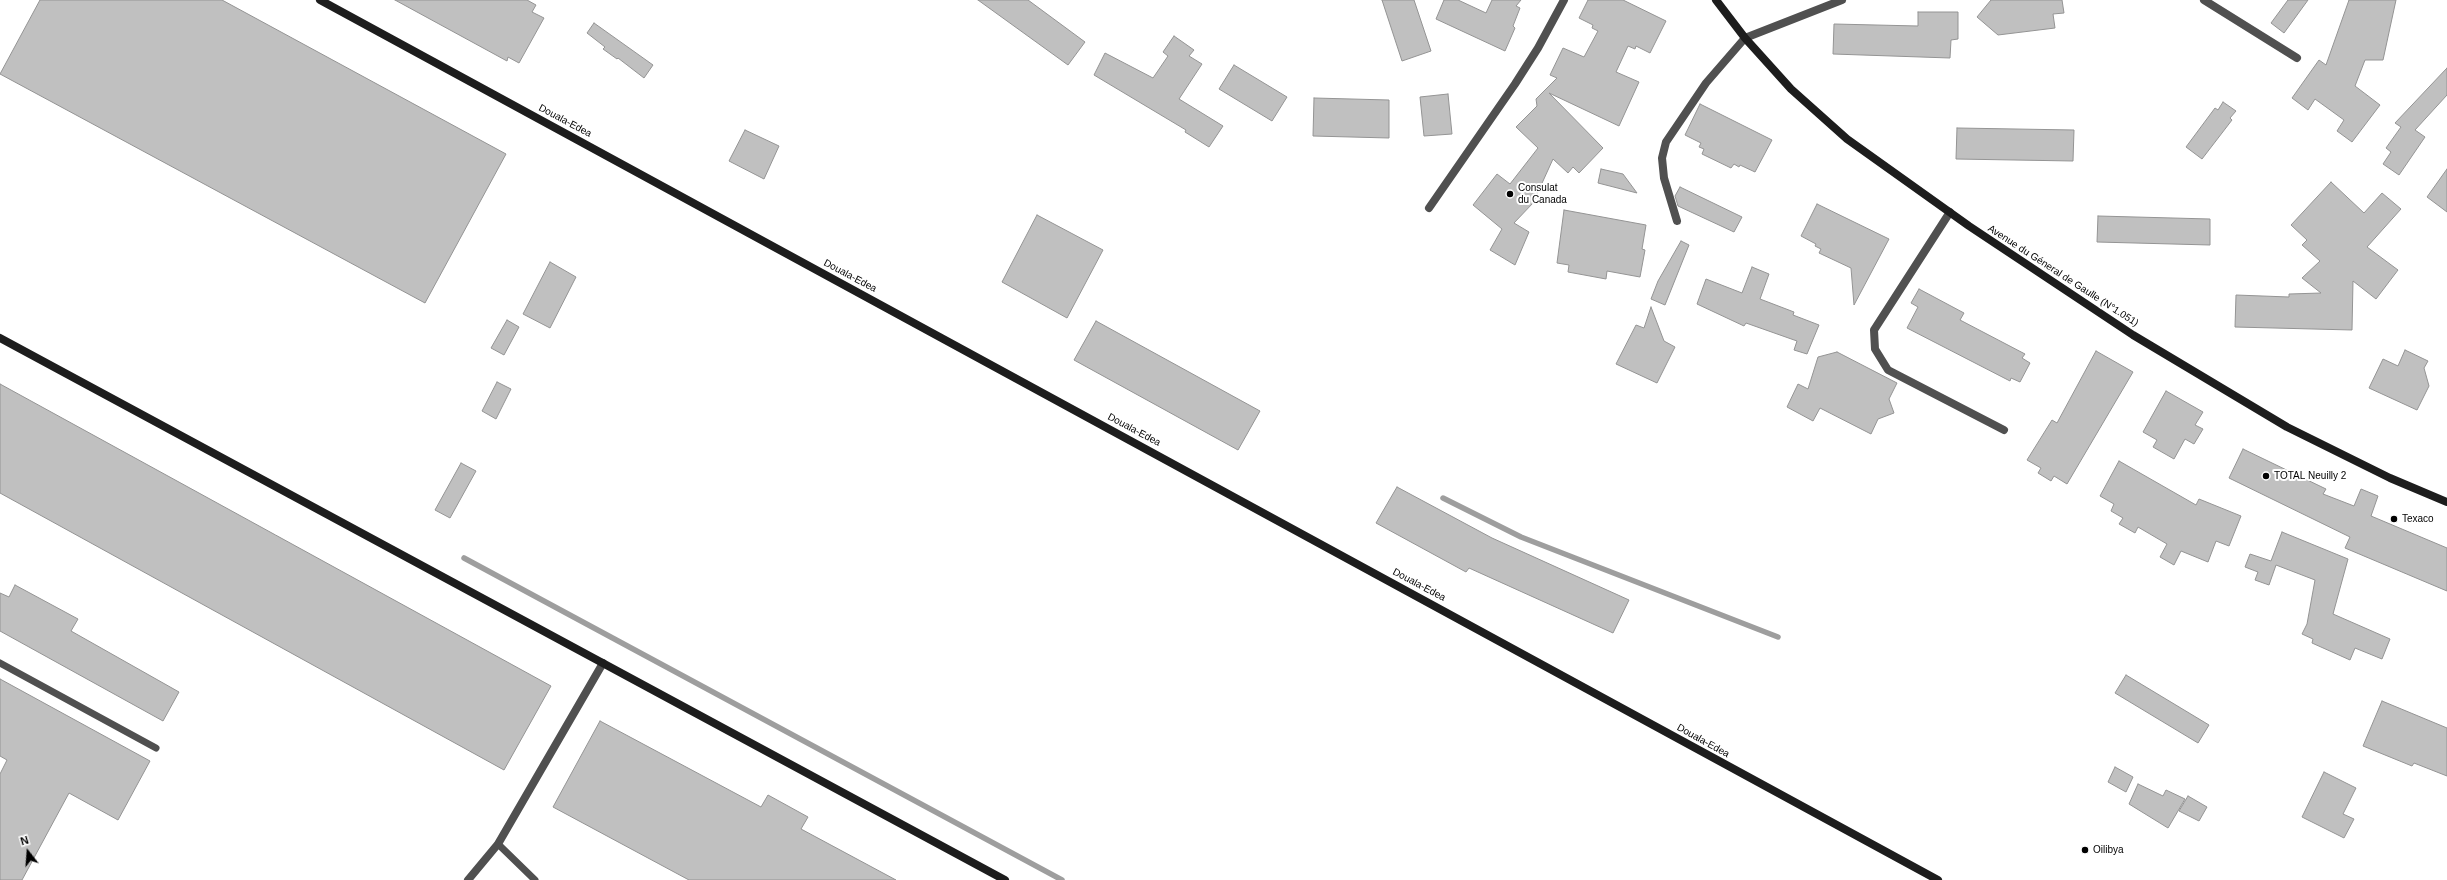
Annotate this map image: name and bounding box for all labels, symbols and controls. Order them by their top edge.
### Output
street label: Douala-Edea [536,102,594,140]
place label: Consulat du Canada [1518,182,1567,206]
marker: Consulat du Canada [1505,189,1515,199]
street label: Avenue du Géneral de Gaulle (N°1.051) [1985,223,2141,329]
street label: Douala-Edea [821,257,879,295]
street label: Douala-Edea [1105,411,1163,449]
place label: TOTAL Neuilly 2 [2274,470,2346,482]
marker: TOTAL Neuilly 2 [2261,471,2271,481]
place label: Texaco [2402,513,2434,525]
marker: Texaco [2389,514,2399,524]
street label: Douala-Edea [1390,566,1448,604]
street label: Douala-Edea [1675,722,1731,760]
north arrow [8,832,48,872]
text: N [19,834,30,847]
place label: Oilibya [2093,844,2124,856]
marker: Oilibya [2080,845,2090,855]

